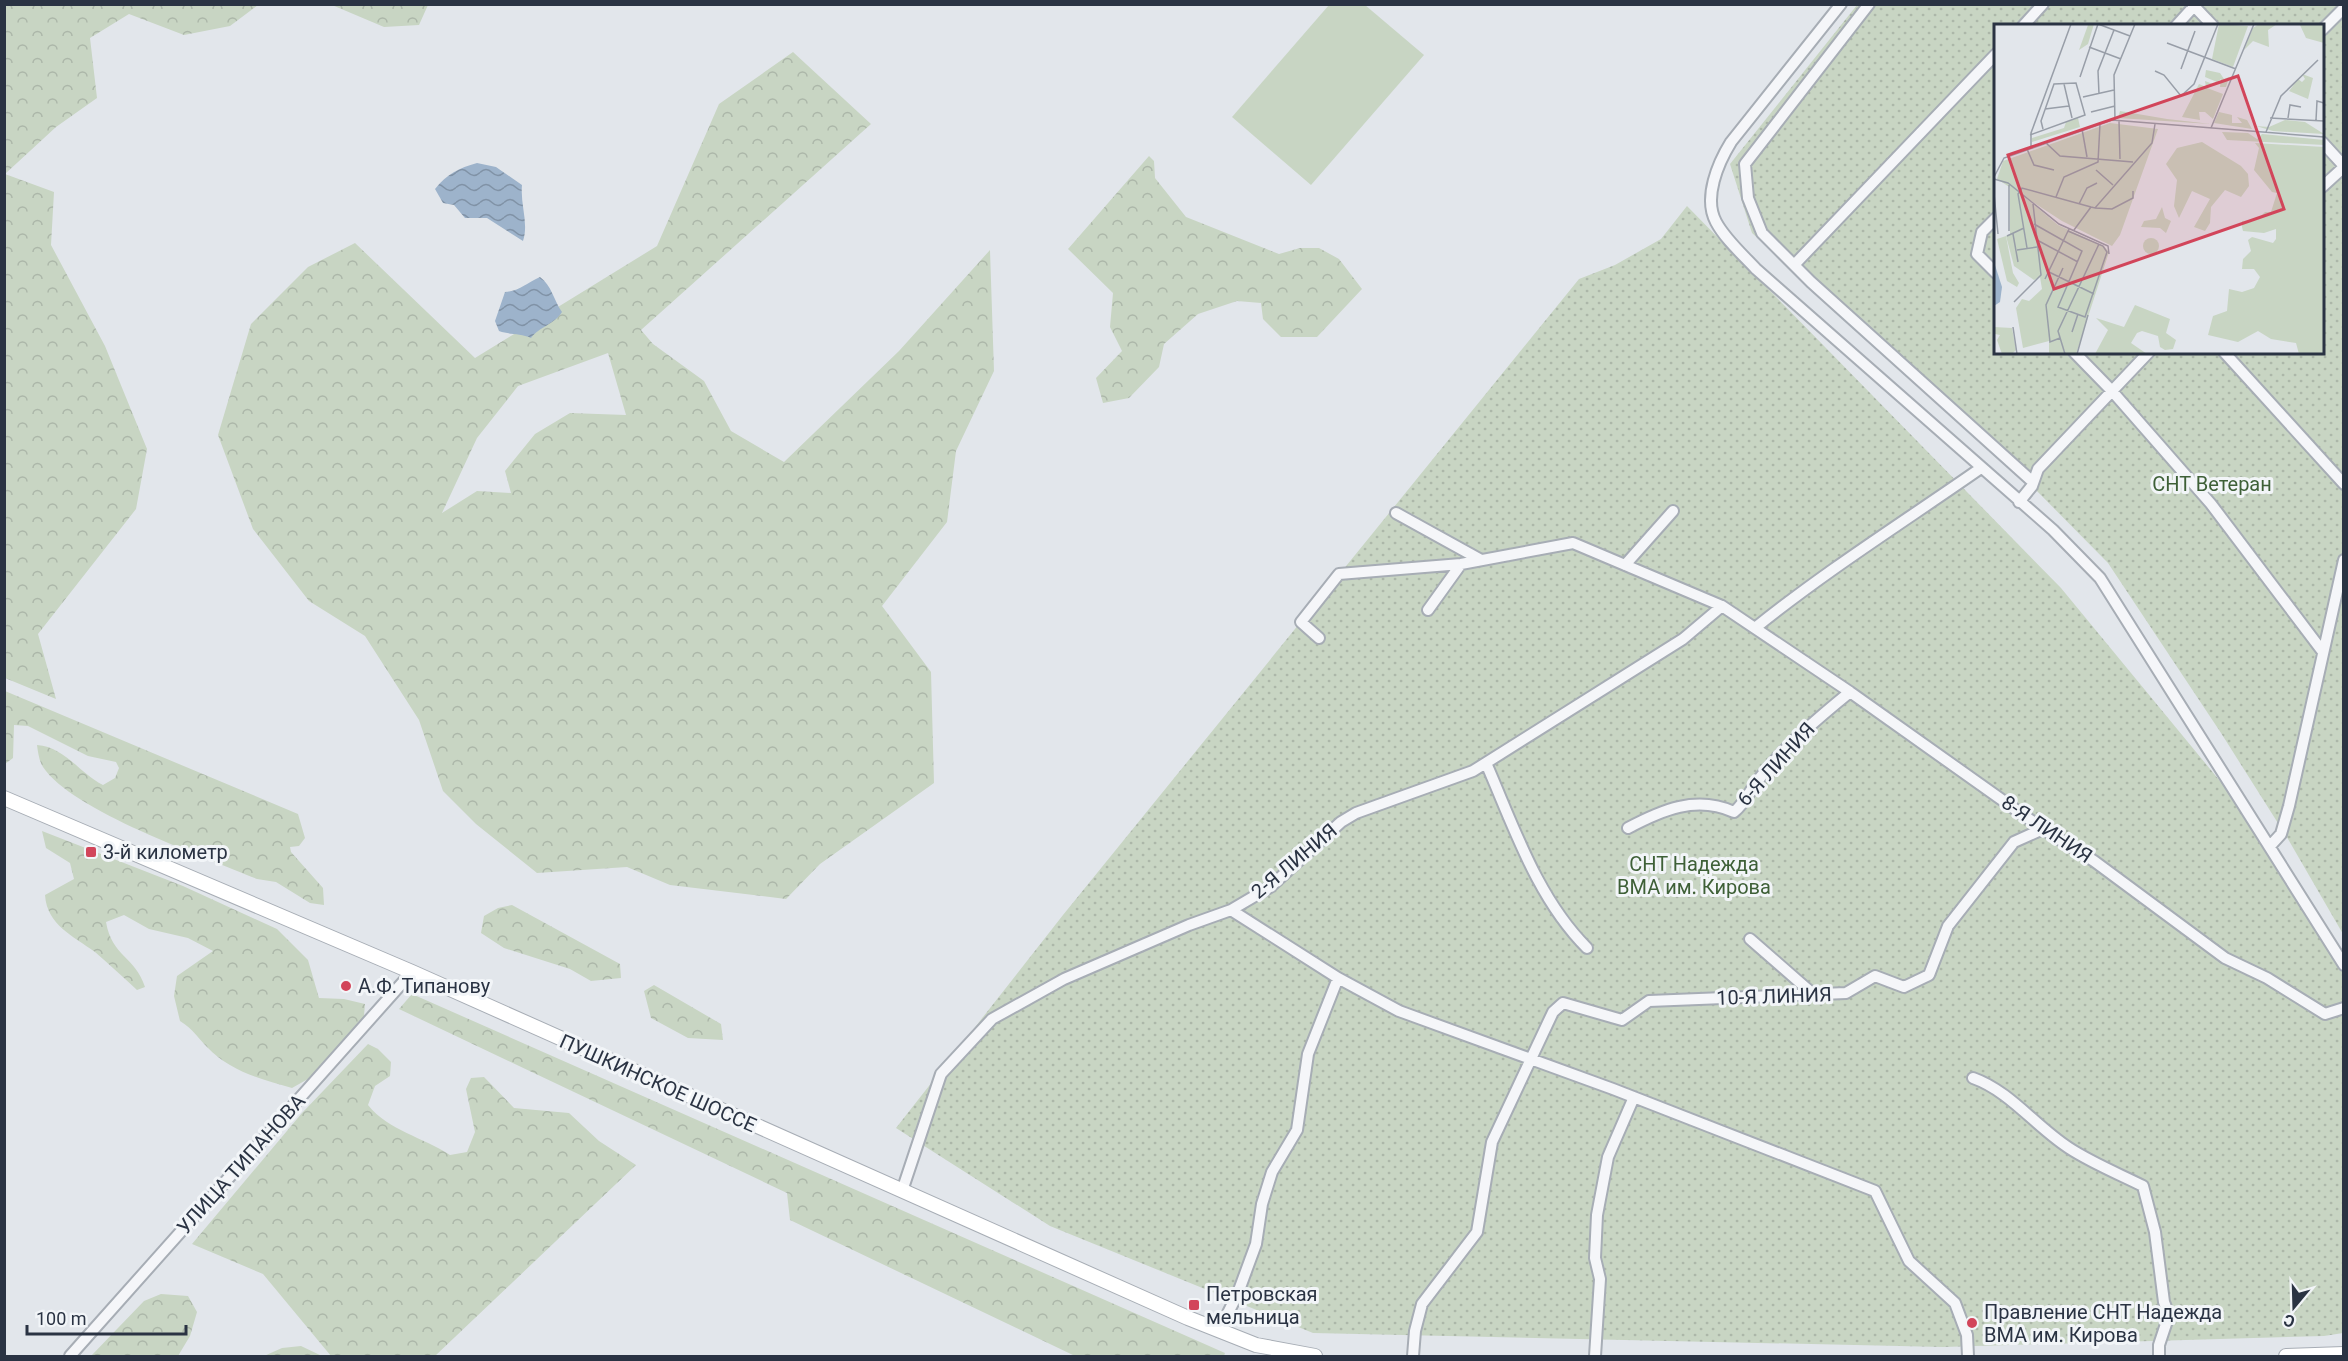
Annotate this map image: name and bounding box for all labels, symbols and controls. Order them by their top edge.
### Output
inset map [1994,24,2324,354]
park label: СНТ Ветеран [2152,472,2272,496]
street label: 6-Я ЛИНИЯ [1732,717,1820,811]
street label: 8-Я ЛИНИЯ [1997,790,2097,868]
street label: 2-Я ЛИНИЯ [1246,818,1342,904]
place label: 3-й километр [103,840,228,864]
marker: 3-й километр [84,845,98,859]
park label: СНТ Надежда ВМА им. Кирова [1617,852,1771,899]
place label: А.Ф. Типанову [358,974,491,998]
marker: А.Ф. Типанову [339,979,353,993]
street label: 10-Я ЛИНИЯ [1716,982,1832,1010]
street label: ПУШКИНСКОЕ ШОССЕ [556,1029,760,1137]
street label: УЛИЦА ТИПАНОВА [172,1089,310,1239]
north arrow [2264,1277,2324,1337]
place label: Петровская мельница [1206,1282,1318,1329]
scale bar [27,1298,186,1336]
marker: Петровская мельница [1187,1298,1201,1312]
place label: Правление СНТ Надежда ВМА им. Кирова [1984,1300,2222,1347]
text: 100 m [36,1308,87,1329]
text: С [2281,1310,2297,1331]
marker: Правление СНТ Надежда ВМА им. Кирова [1965,1316,1979,1330]

